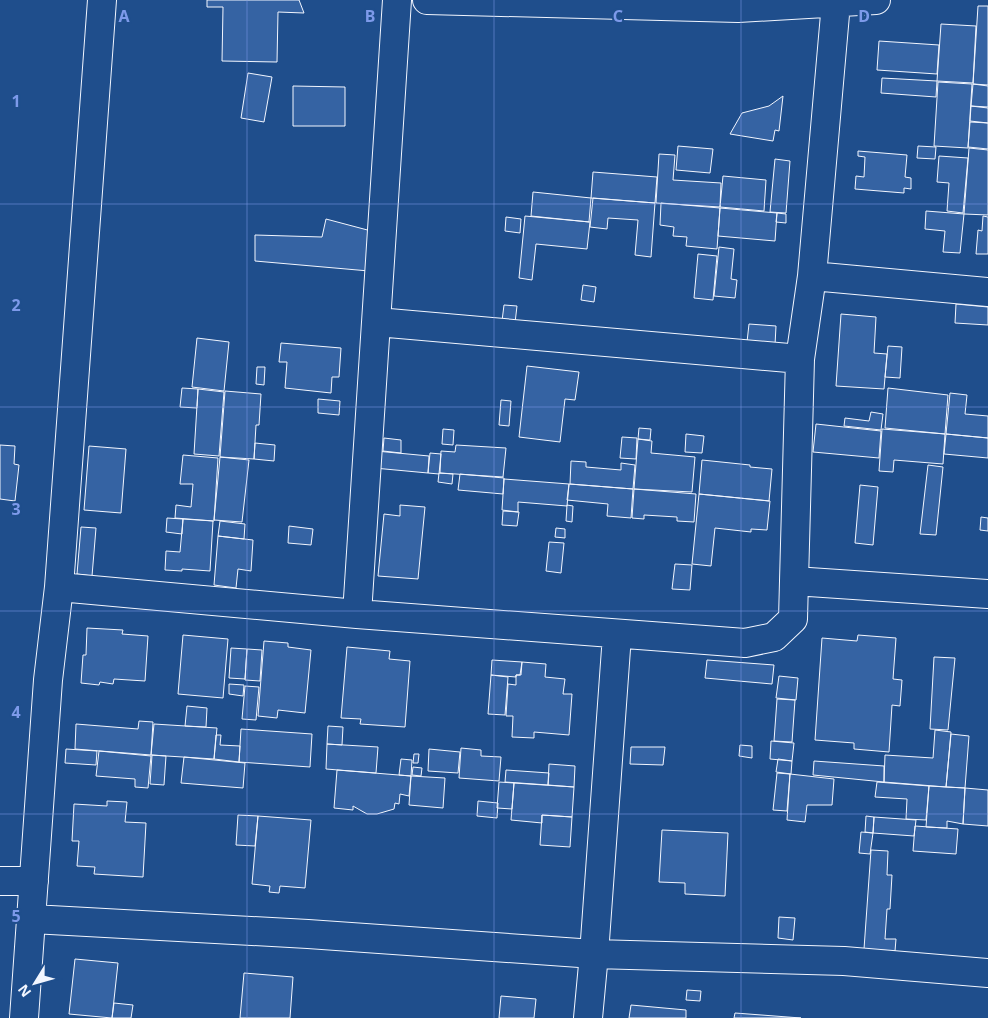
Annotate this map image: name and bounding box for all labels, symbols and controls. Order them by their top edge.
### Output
text: A [118,5,130,27]
text: B [365,5,375,27]
text: C [613,5,623,27]
text: D [858,5,870,27]
text: 1 [11,90,21,112]
text: 2 [11,294,21,316]
text: 3 [11,498,21,520]
text: 4 [11,701,21,723]
text: 5 [11,905,21,927]
north arrow [10,958,60,1008]
text: N [13,981,35,1001]

